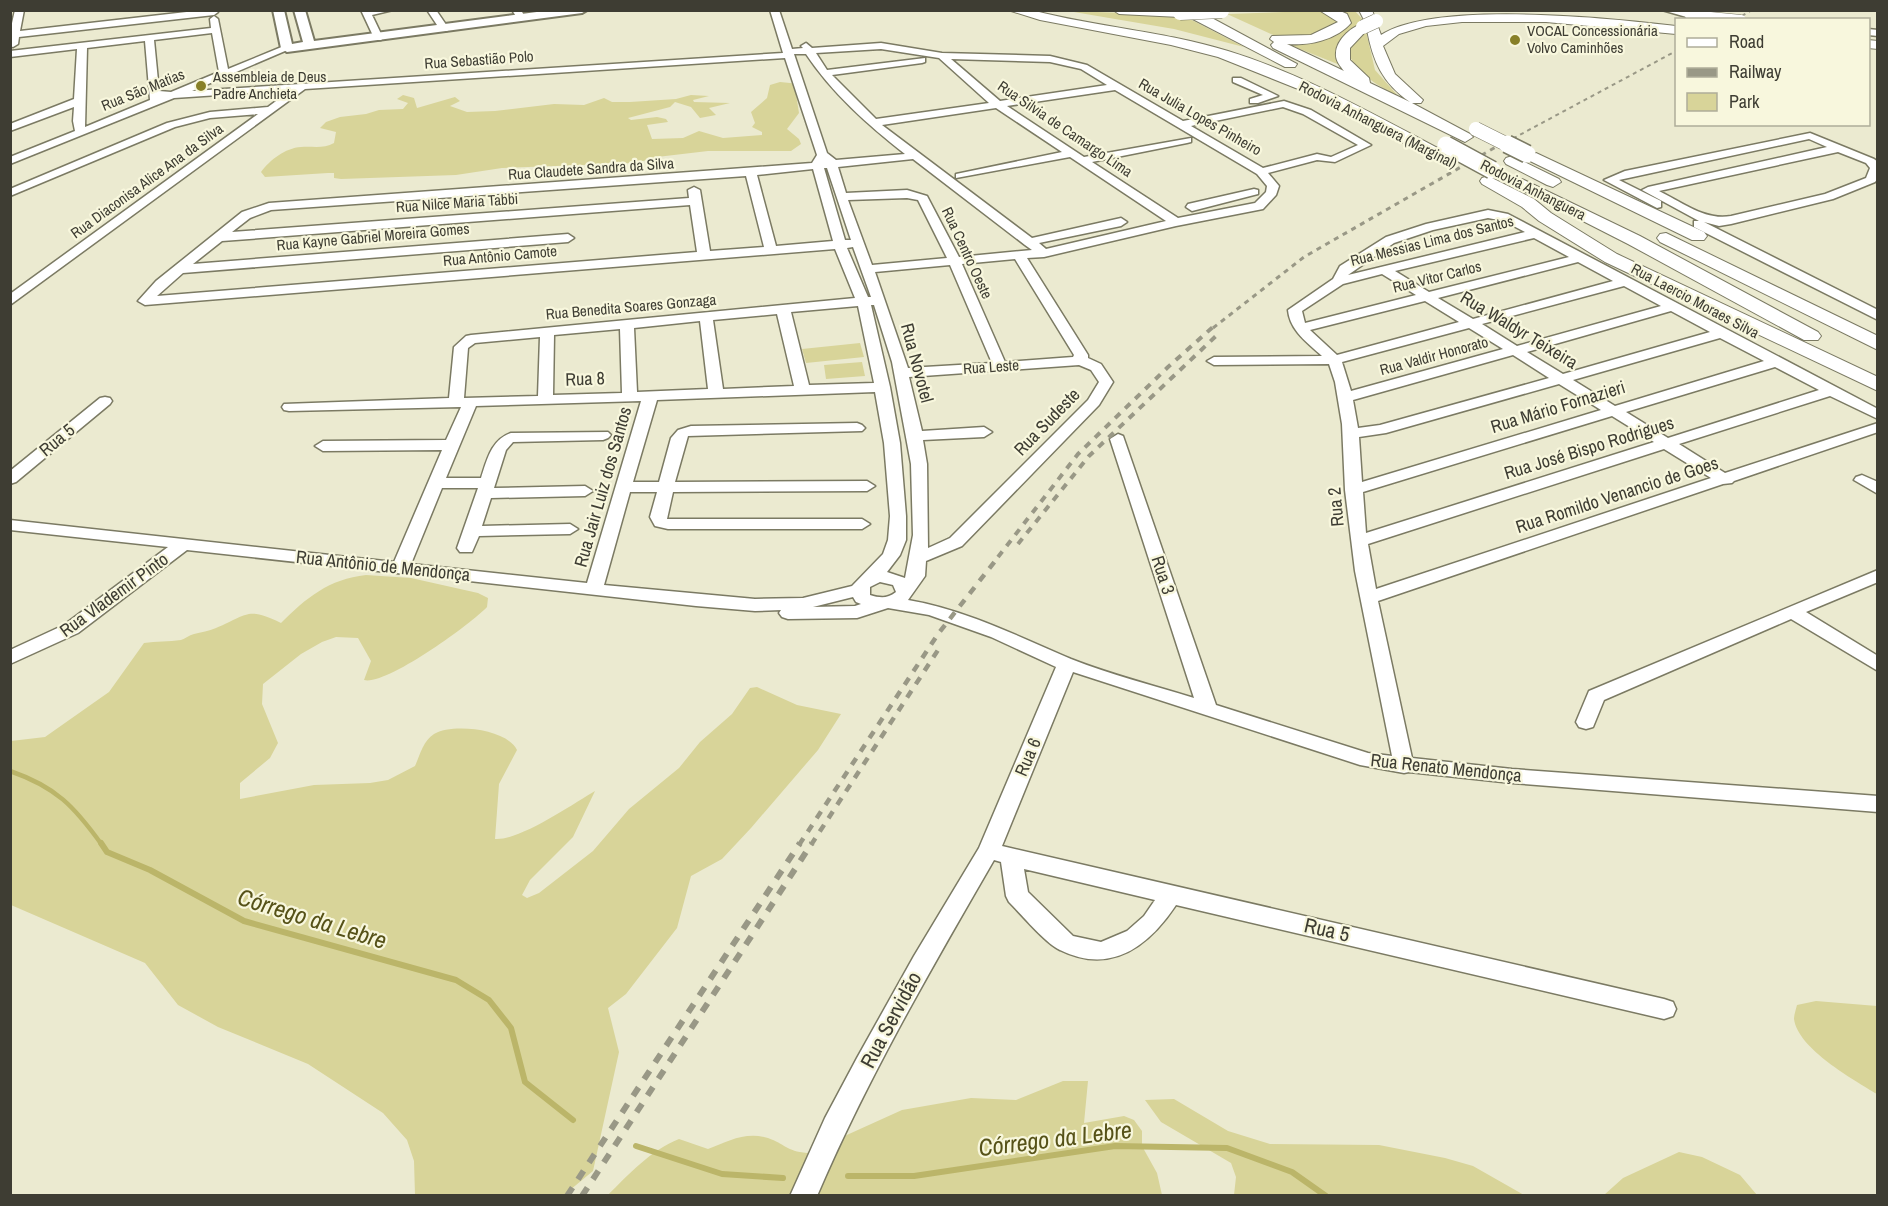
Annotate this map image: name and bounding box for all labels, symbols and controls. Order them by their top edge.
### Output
legend [1675,18,1870,126]
place label: VOCAL Concessionária Volvo Caminhões [1527,20,1658,58]
text: Road [1729,29,1764,54]
marker: VOCAL Concessionária Volvo Caminhões [1508,33,1522,47]
street label: Rua Sebastião Polo [424,45,534,74]
text: Railway [1729,59,1782,84]
street label: Rua São Matias [98,63,188,116]
place label: Assembleia de Deus Padre Anchieta [212,66,327,104]
street label: Rua Julia Lopes Pinheiro [1135,73,1266,160]
street label: Rodovia Anhanguera (Marginal) [1295,75,1461,174]
street label: Rua Silvia de Camargo Lima [994,76,1137,182]
marker: Assembleia de Deus Padre Anchieta [194,79,208,93]
text: Park [1729,89,1760,114]
street label: Rua Diaconisa Alice Ana da Silva [66,118,227,243]
street label: Rua Claudete Sandra da Silva [507,152,675,185]
street label: Rodovia Anhanguera [1477,154,1590,225]
street label: Rua Nilce Maria Tabbi [395,188,519,217]
street label: Rua Centro Oeste [937,203,998,302]
street label: Rua Messias Lima dos Santos [1348,210,1516,271]
street label: Rua Kayne Gabriel Moreira Gomes [276,218,470,255]
street label: Rua Antônio Camote [442,240,558,271]
street label: Rua Vitor Carlos [1390,255,1483,298]
street label: Rua Laercio Moraes Silva [1628,258,1763,343]
street label: Rua Waldyr Teixeira [1456,285,1583,375]
street label: Rua Benedita Soares Gonzaga [545,289,717,324]
street label: Rua Novotel [895,320,940,405]
street label: Rua Valdir Honorato [1377,331,1490,380]
street label: Rua Leste [962,354,1020,379]
street label: Rua 8 [565,365,605,392]
street label: Rua Mário Fornazieri [1487,374,1628,439]
street label: Rua Sudeste [1008,382,1085,461]
street label: Rua Jair Luiz dos Santos [568,404,637,570]
street label: Rua José Bispo Rodrigues [1501,410,1677,485]
street label: Rua 5 [34,417,80,462]
street label: Rua Romildo Venancio de Goes [1512,450,1721,539]
street label: Rua 2 [1321,486,1350,528]
street label: Rua Antônio de Mendonça [295,544,471,587]
street label: Rua Vlademir Pinto [54,547,173,643]
street label: Rua 3 [1146,552,1181,597]
street label: Rua 6 [1008,734,1047,780]
street label: Rua Renato Mendonça [1369,747,1523,788]
water label: Córrego da Lebre [234,880,391,956]
street label: Rua 5 [1301,910,1353,949]
street label: Rua Servidão [853,966,928,1073]
water label: Córrego da Lebre [976,1113,1133,1163]

